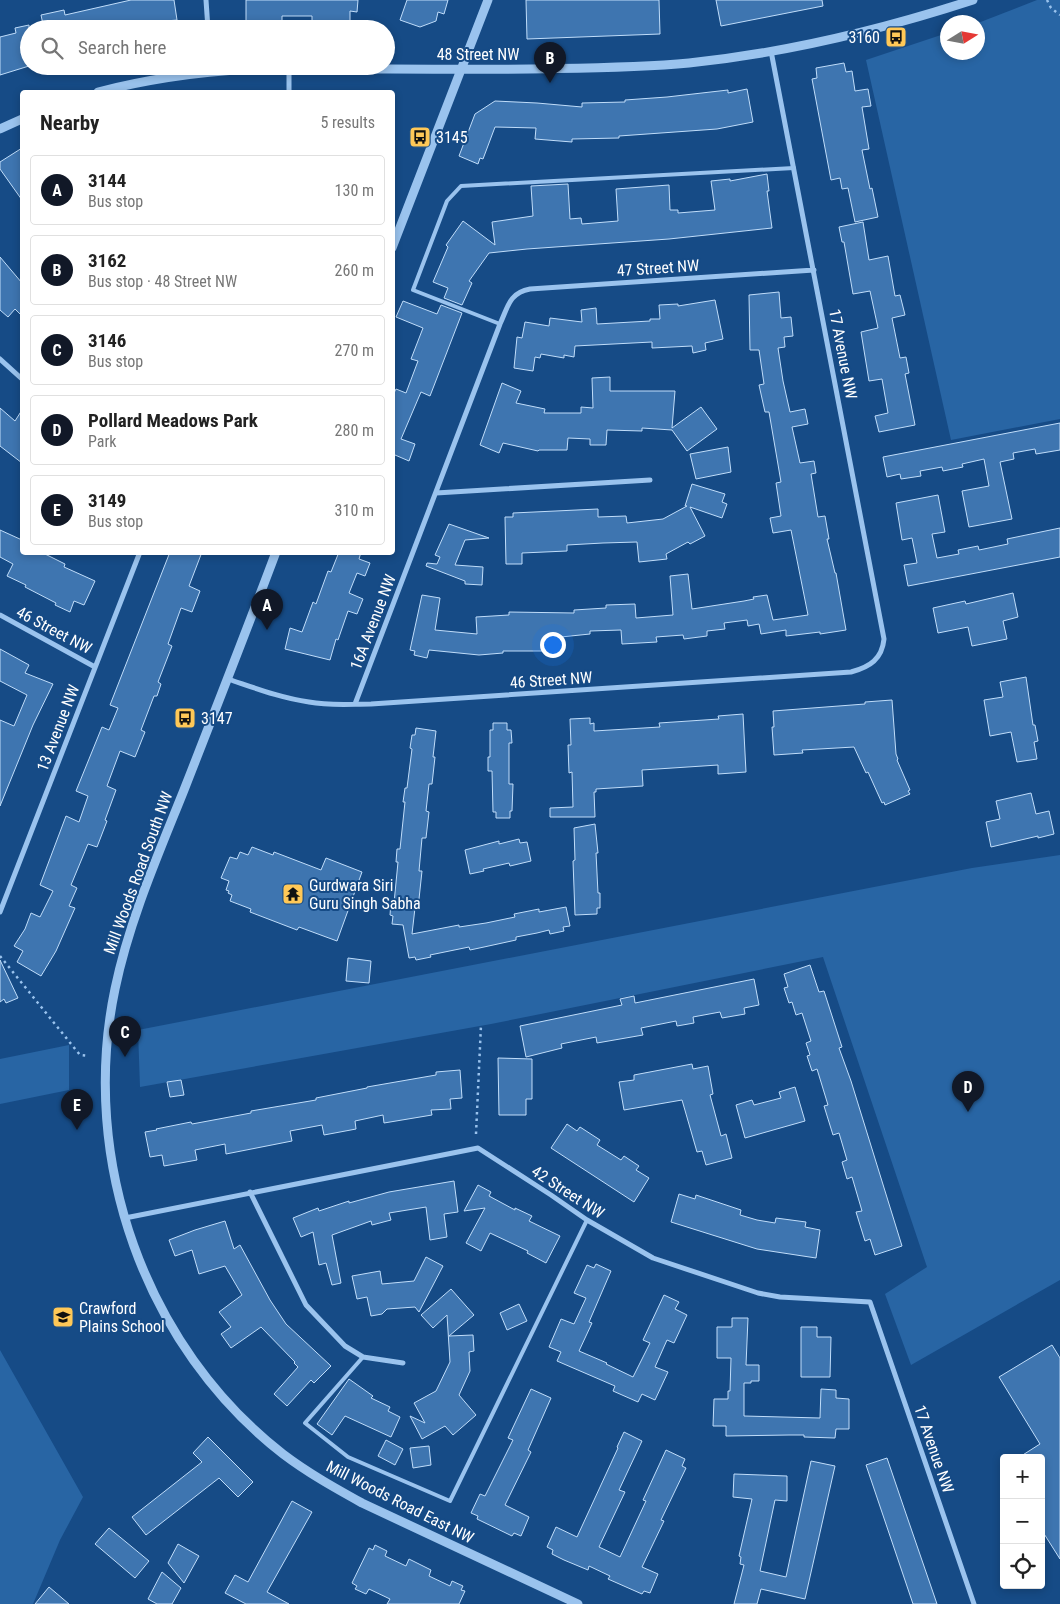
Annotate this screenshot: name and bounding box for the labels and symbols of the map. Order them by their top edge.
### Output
north arrow [940,15,985,60]
bus stop icon: 3160 [884,25,908,49]
place label: 3160 [848,28,880,47]
pin: B [534,42,566,83]
street label: 48 Street NW [437,45,519,64]
bus stop icon: 3145 [408,125,432,149]
place label: 3145 [436,128,468,147]
street label: 47 Street NW [616,256,700,280]
street label: 17 Avenue NW [825,307,861,401]
street label: 16A Avenue NW [346,572,400,672]
pin: A [251,589,283,630]
street label: 46 Street NW [13,602,95,658]
your location [540,632,566,658]
street label: 46 Street NW [509,668,593,692]
street label: 13 Avenue NW [33,682,83,774]
bus stop icon: 3147 [173,706,197,730]
place label: 3147 [201,709,233,728]
street label: Mill Woods Road South NW [100,789,176,957]
place label: Gurdwara Siri Guru Singh Sabha [309,876,421,913]
temple icon: Gurdwara Siri Guru Singh Sabha [281,882,305,906]
pin: C [109,1016,141,1057]
pin: D [952,1071,984,1112]
pin: E [61,1089,93,1130]
street label: 42 Street NW [528,1162,608,1222]
place label: Crawford Plains School [79,1299,165,1336]
school or university icon: Crawford Plains School [51,1305,75,1329]
street label: 17 Avenue NW [910,1403,958,1495]
street label: Mill Woods Road East NW [323,1457,477,1547]

